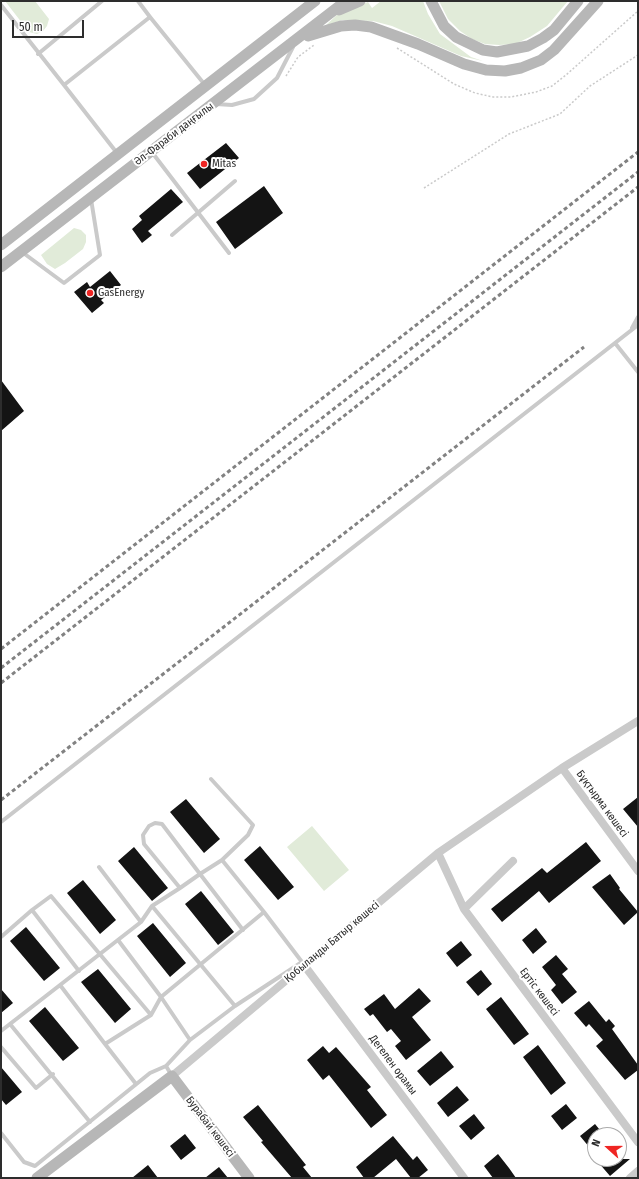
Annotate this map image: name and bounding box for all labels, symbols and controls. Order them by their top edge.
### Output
scale bar [14,12,86,38]
text: 50 m [19,20,43,34]
street label: Әл-Фараби даңғылы [132,100,216,168]
place label: Mitas [212,157,236,171]
marker: Mitas [199,159,209,169]
place label: GasEnergy [98,286,144,300]
marker: GasEnergy [85,288,95,298]
street label: Бұқтырма көшесі [573,768,631,840]
street label: Қобыланды Батыр көшесі [282,898,382,986]
street label: Ертіс көшесі [517,965,561,1019]
street label: Дегелен орамы [366,1033,420,1097]
street label: Бурабай көшесі [183,1094,237,1160]
north arrow [587,1127,627,1167]
text: N [589,1137,604,1148]

